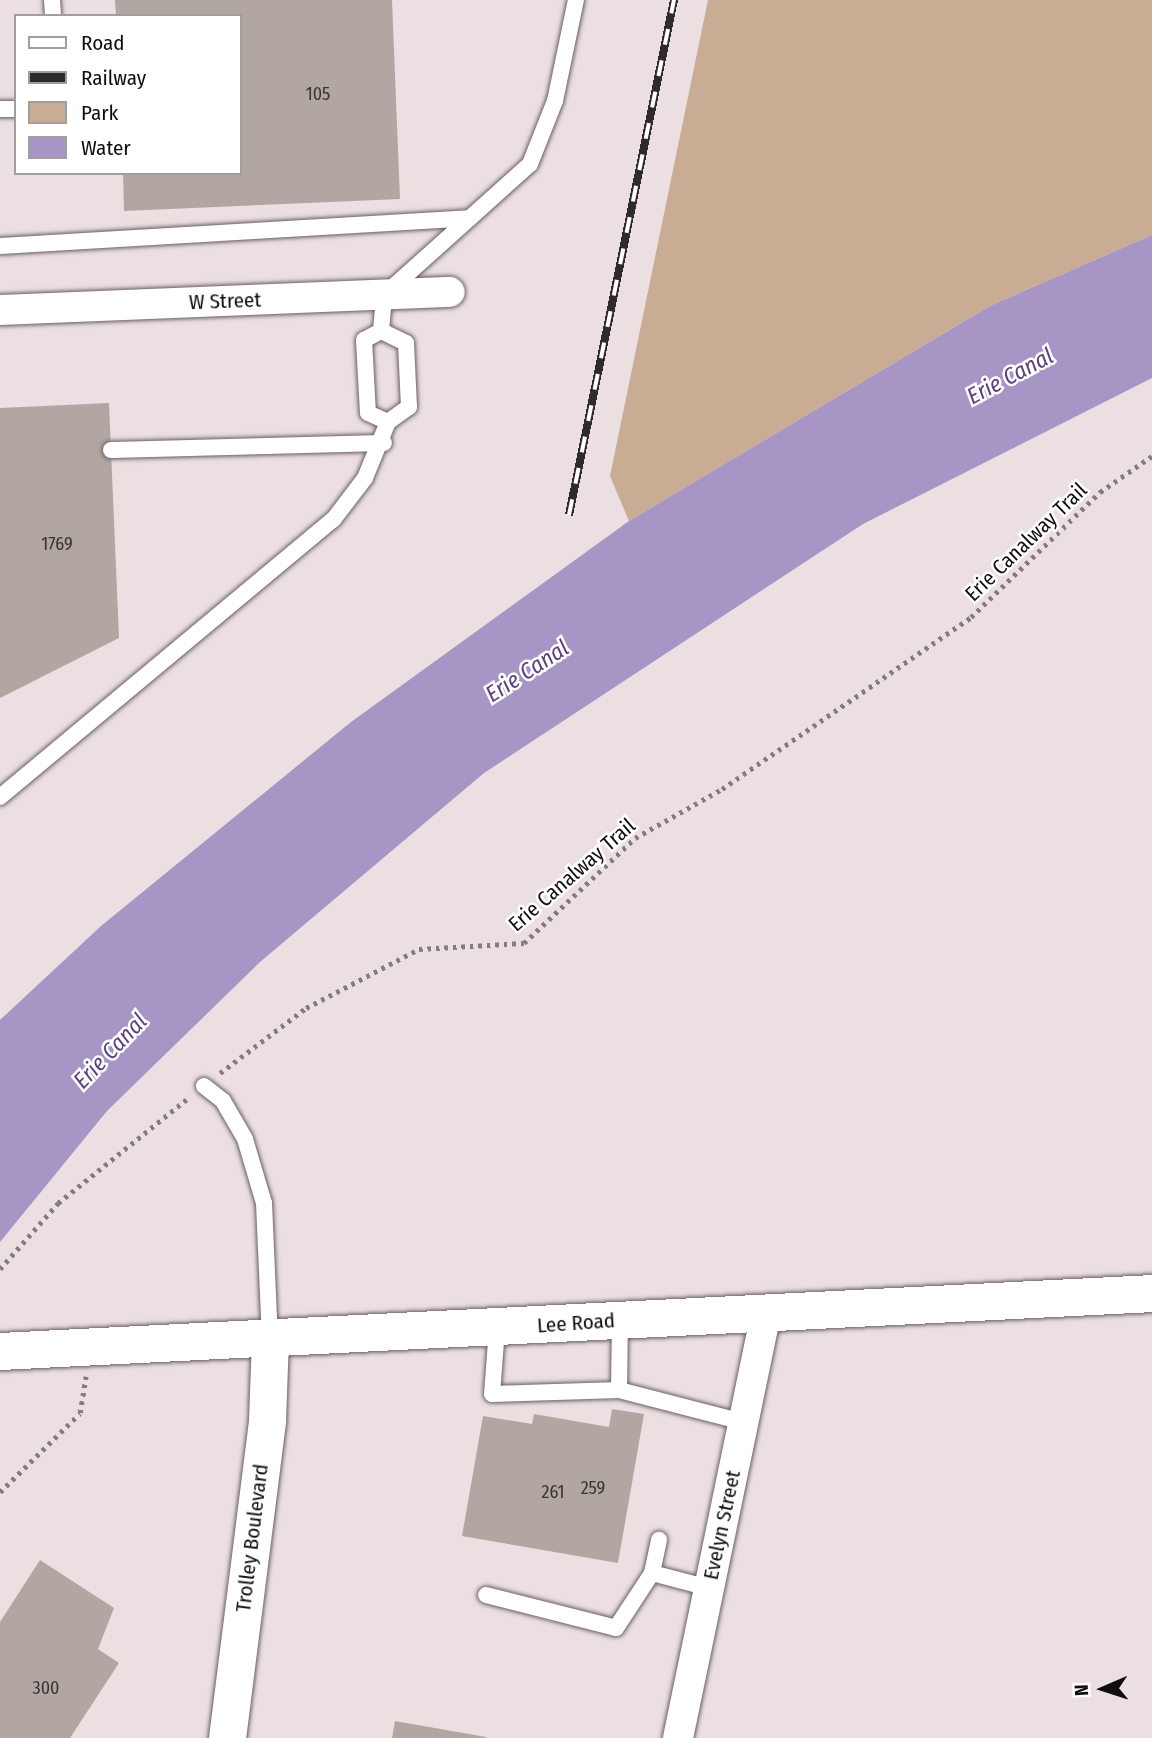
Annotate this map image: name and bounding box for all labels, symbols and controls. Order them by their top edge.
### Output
legend [14,14,242,175]
text: Road [81,30,125,56]
text: Railway [81,65,146,91]
house number: 105 [306,83,330,105]
text: Park [81,100,118,126]
text: Water [81,135,131,161]
street label: W Street [188,287,262,315]
water label: Erie Canal [962,342,1058,410]
street label: Erie Canalway Trail [960,477,1092,607]
house number: 1769 [41,533,73,555]
water label: Erie Canal [480,634,574,708]
street label: Erie Canalway Trail [503,813,641,937]
water label: Erie Canal [68,1008,152,1094]
street label: Lee Road [536,1308,616,1338]
street label: Trolley Boulevard [230,1463,274,1613]
street label: Evelyn Street [698,1468,746,1582]
house number: 259 [581,1477,605,1499]
house number: 261 [541,1481,565,1503]
north arrow [1068,1654,1138,1724]
house number: 300 [33,1677,59,1699]
text: N [1070,1684,1093,1696]

